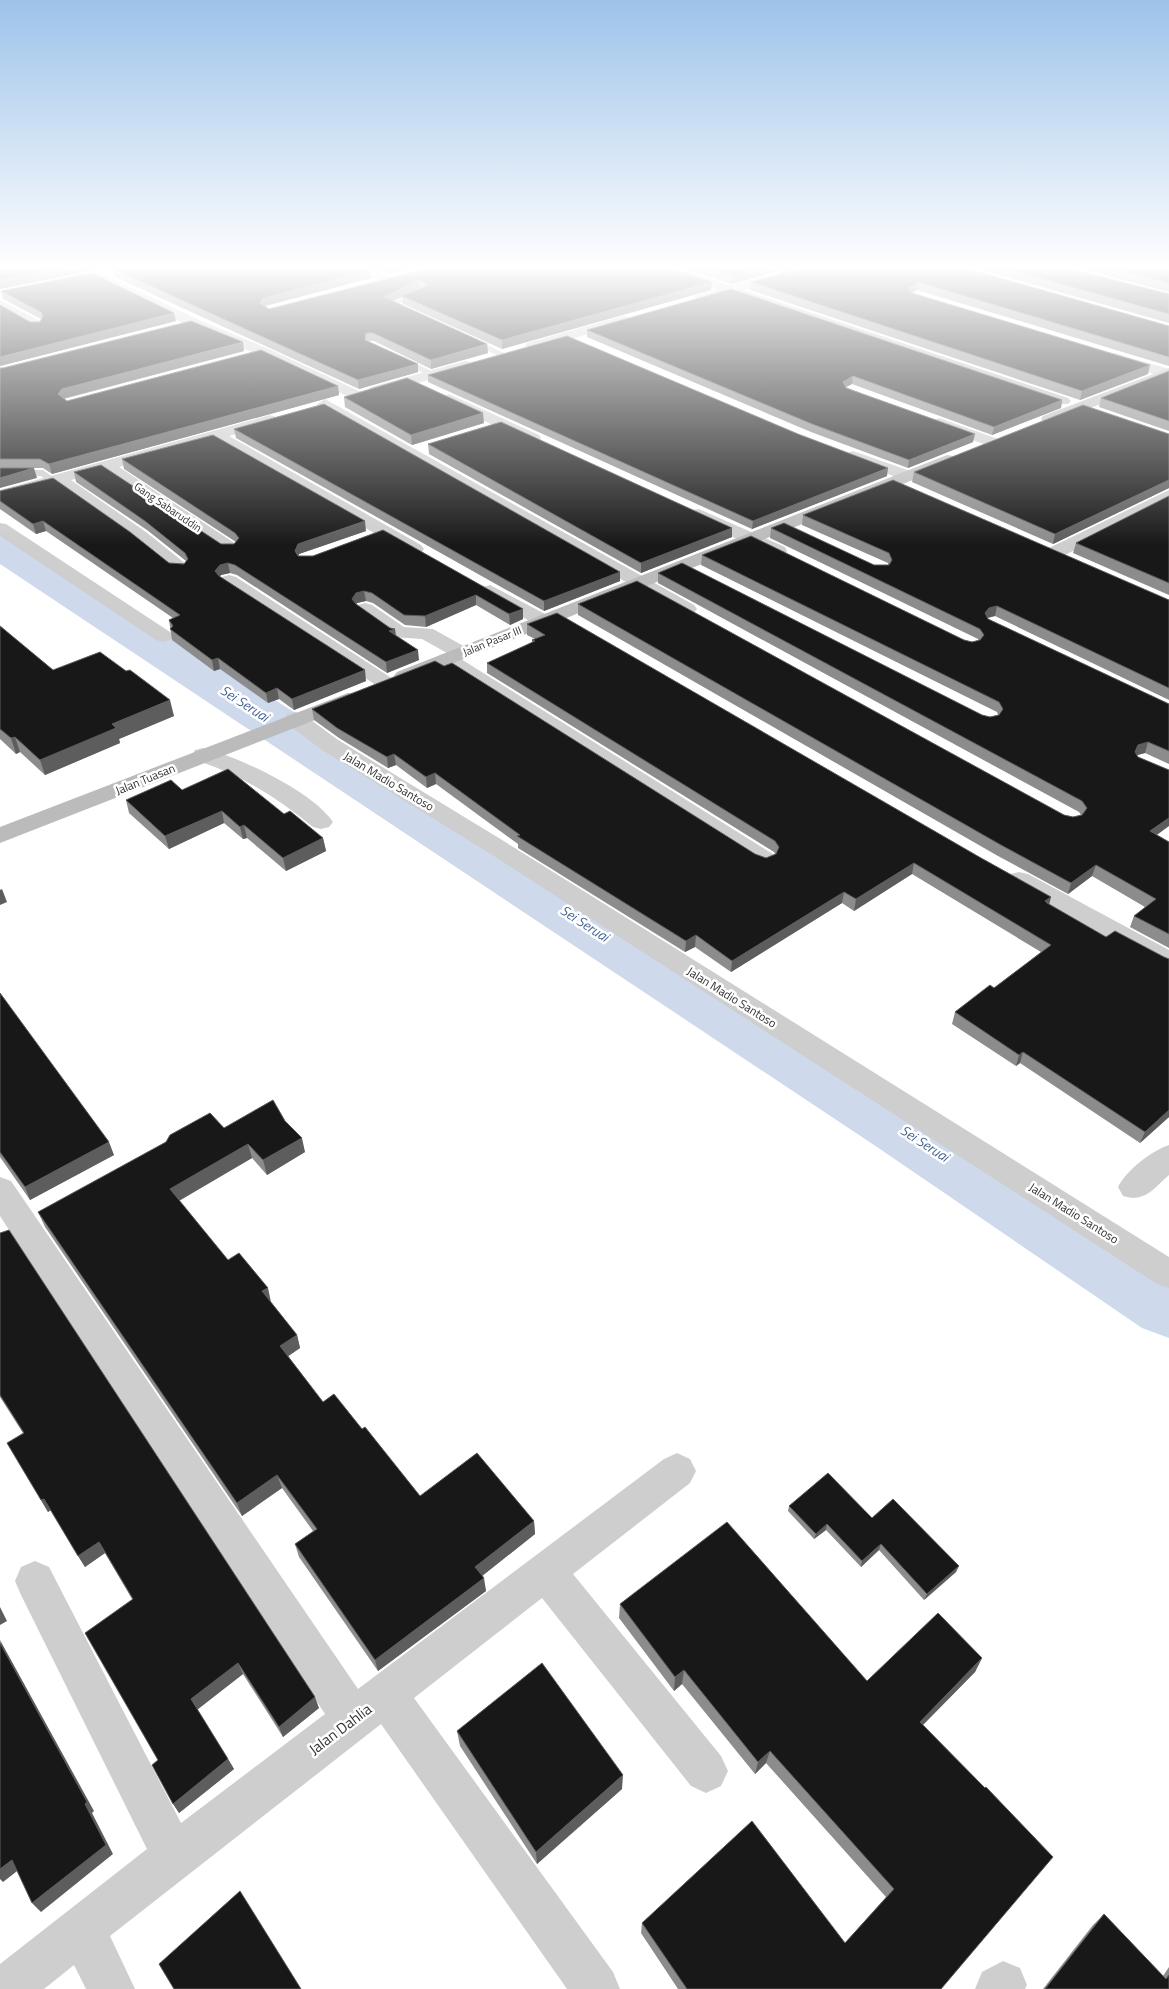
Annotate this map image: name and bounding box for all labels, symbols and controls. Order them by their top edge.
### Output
street label: Gang Sabaruddin [131,478,205,536]
street label: Jalan Pasar III [460,622,524,660]
water label: Sei Seruai [217,679,275,728]
street label: Jalan Madio Santoso [340,746,438,816]
street label: Jalan Tuasan [112,758,178,800]
water label: Sei Seruai [557,899,615,948]
street label: Jalan Madio Santoso [683,962,781,1032]
water label: Sei Seruai [897,1119,955,1168]
street label: Jalan Madio Santoso [1025,1178,1123,1248]
street label: Jalan Dahlia [304,1697,377,1760]

